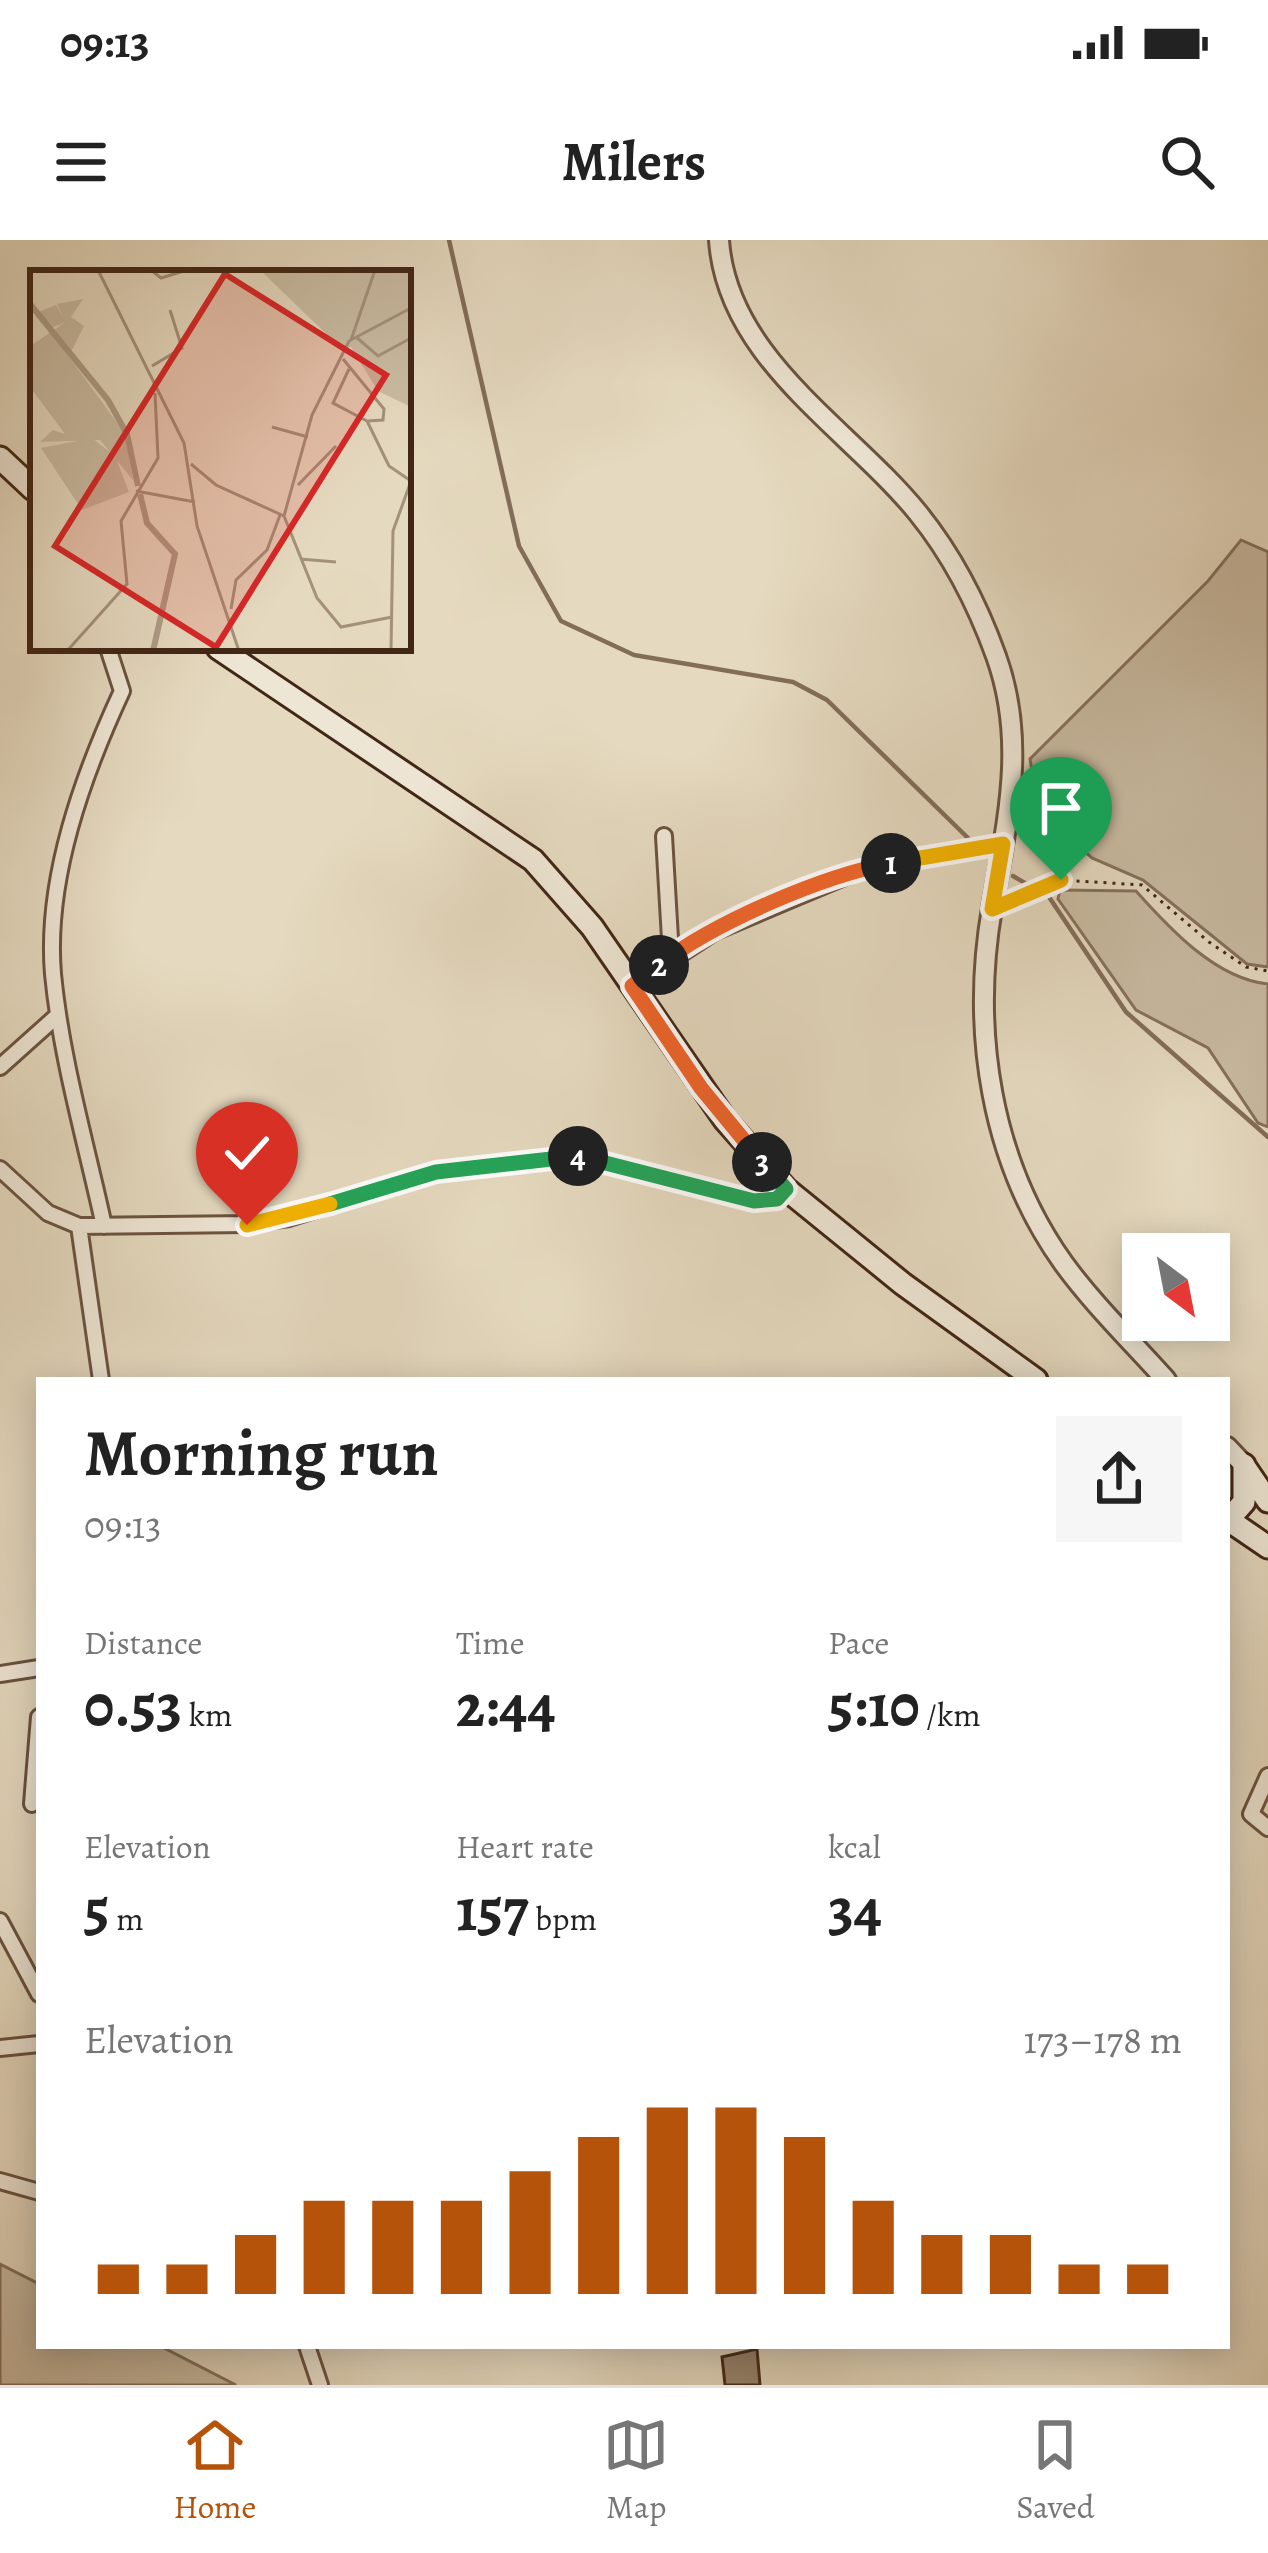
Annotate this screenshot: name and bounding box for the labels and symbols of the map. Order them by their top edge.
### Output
inset map [30,270,411,651]
pin [1010,757,1112,880]
pin: 1 [861,833,921,893]
pin: 2 [629,935,689,995]
pin [196,1102,298,1225]
pin: 4 [548,1126,608,1186]
pin: 3 [732,1132,792,1192]
north arrow [1122,1233,1230,1341]

